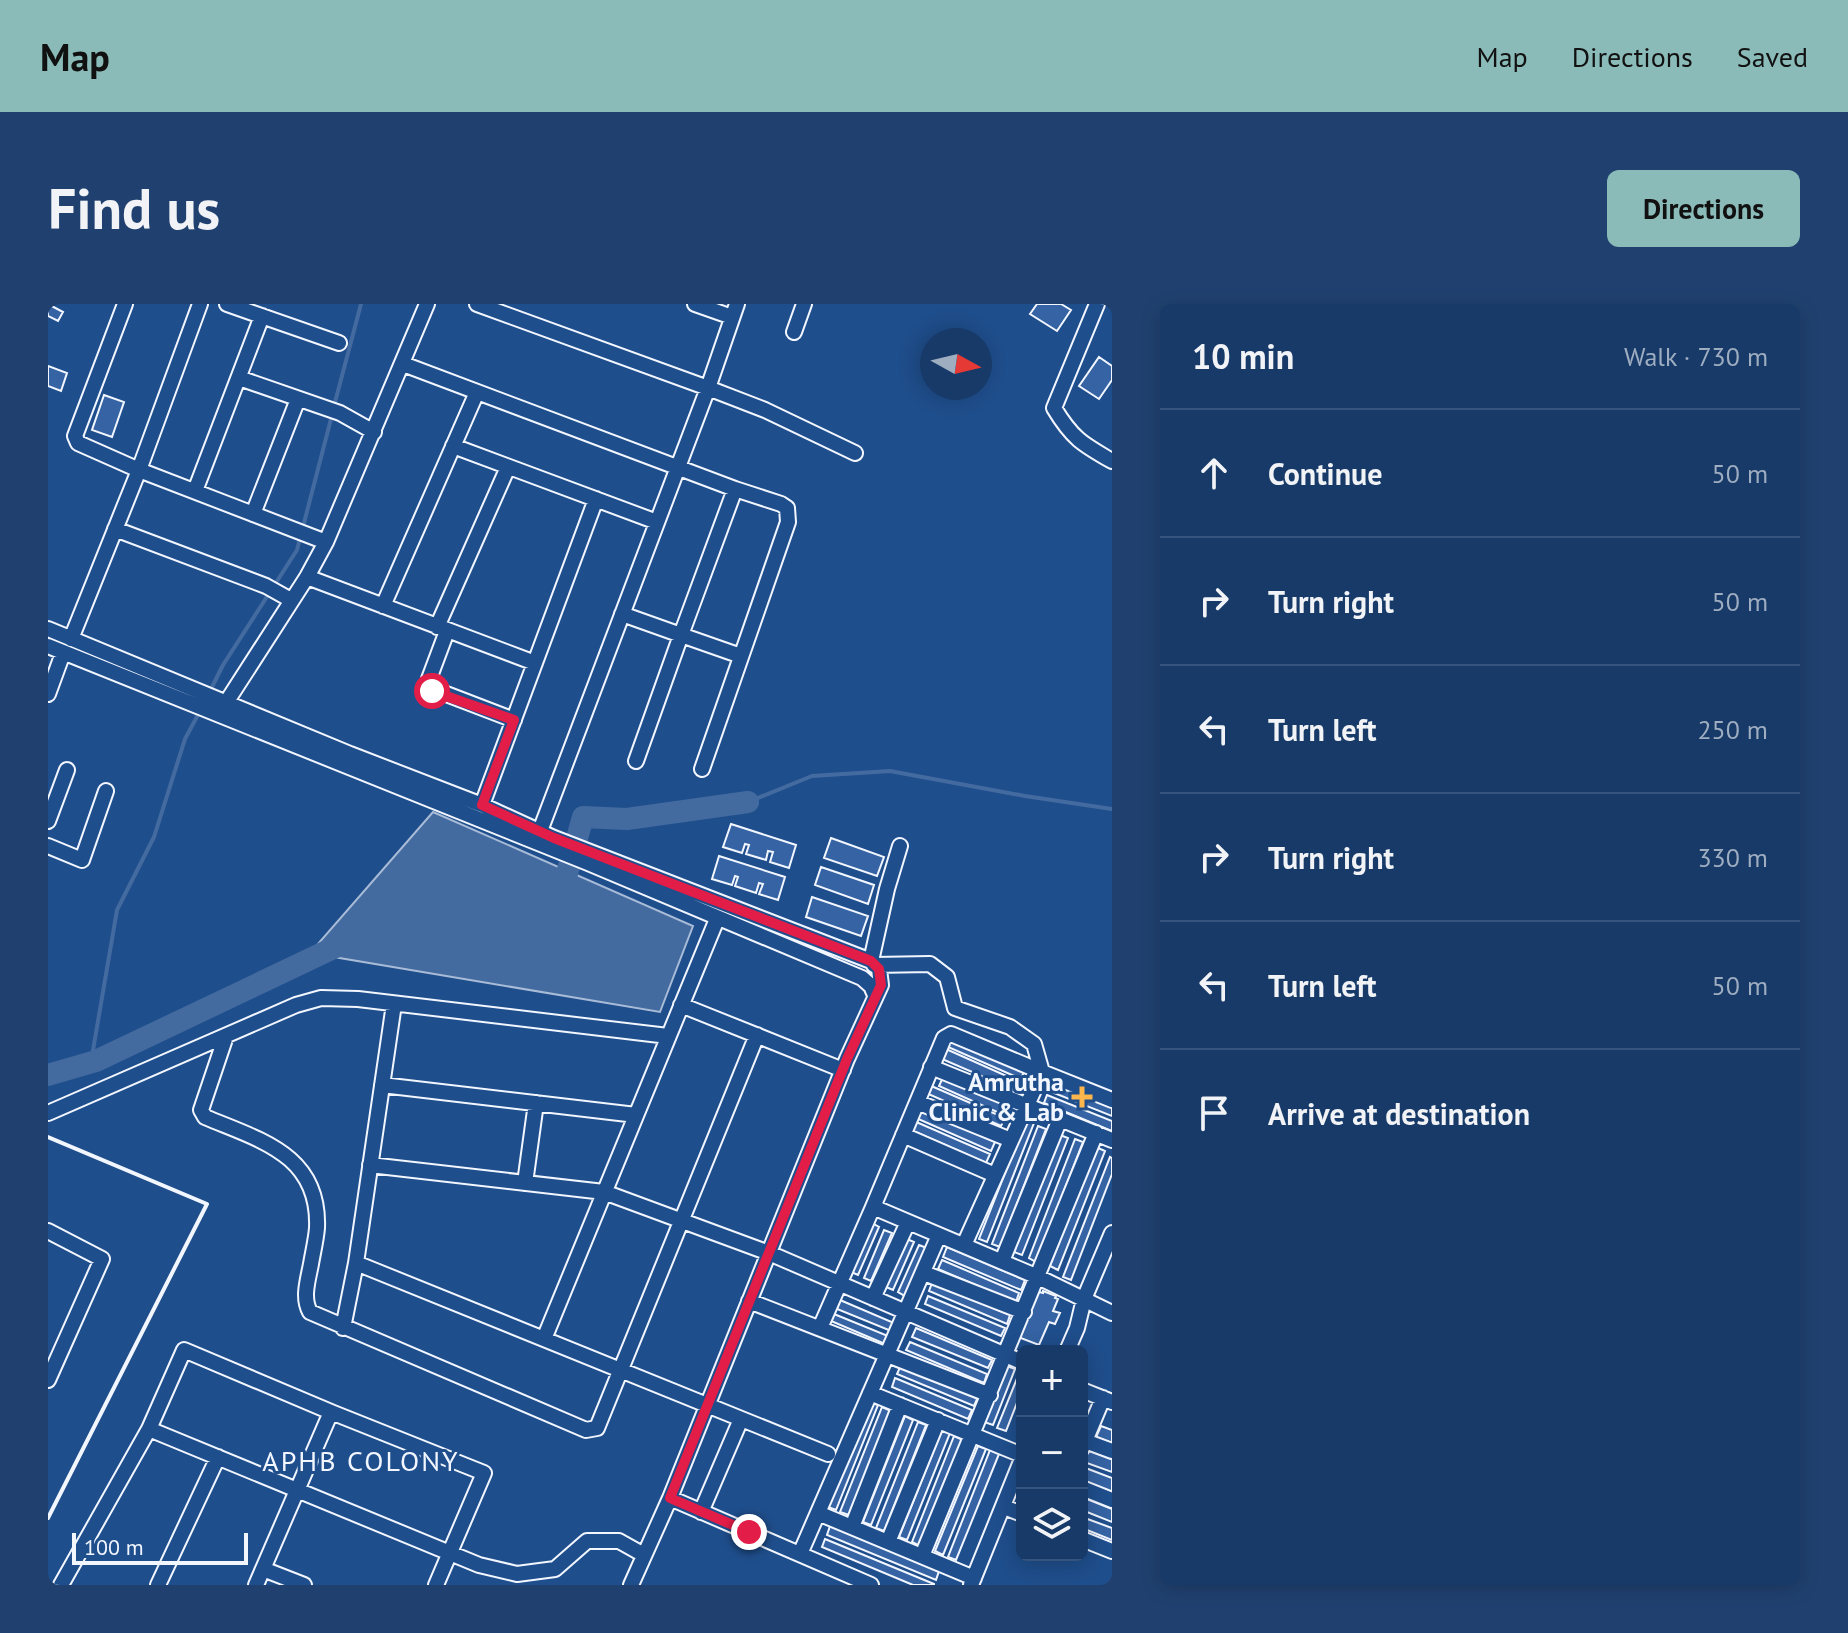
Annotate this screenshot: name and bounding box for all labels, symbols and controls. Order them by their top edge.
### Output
text: Map [40,32,110,81]
text: Map [1477,38,1528,75]
text: Directions [1572,38,1693,75]
text: Saved [1737,38,1808,75]
button: Directions [1607,170,1800,247]
text: Find us [48,172,220,244]
north arrow [920,328,992,400]
text: 10 min [1192,334,1294,378]
text: Walk · 730 m [1624,340,1768,373]
icon: ahead [1192,451,1236,495]
text: Continue [1268,454,1382,493]
text: 50 m [1712,457,1768,490]
icon: right [1192,579,1236,623]
text: Turn right [1268,582,1394,621]
text: 50 m [1712,585,1768,618]
route start [414,673,450,709]
icon: left [1192,707,1236,751]
text: Turn left [1268,710,1376,749]
text: 250 m [1697,713,1768,746]
icon: right [1192,835,1236,879]
text: Turn right [1268,838,1394,877]
text: 330 m [1697,841,1768,874]
icon: left [1192,963,1236,1007]
text: Turn left [1268,966,1376,1005]
text: 50 m [1712,969,1768,1002]
place label: Amrutha Clinic & Lab [929,1065,1064,1128]
marker: Amrutha Clinic & Lab [1071,1086,1093,1108]
icon: arrive [1192,1091,1236,1135]
text: Arrive at destination [1268,1094,1530,1133]
map controls [1016,1345,1088,1561]
button: + [1016,1345,1088,1417]
button: − [1016,1417,1088,1489]
district label: APHB COLONY [262,1442,460,1479]
button: layers [1016,1489,1088,1561]
route end [731,1514,767,1550]
scale bar [72,1529,248,1565]
text: 100 m [84,1533,144,1561]

